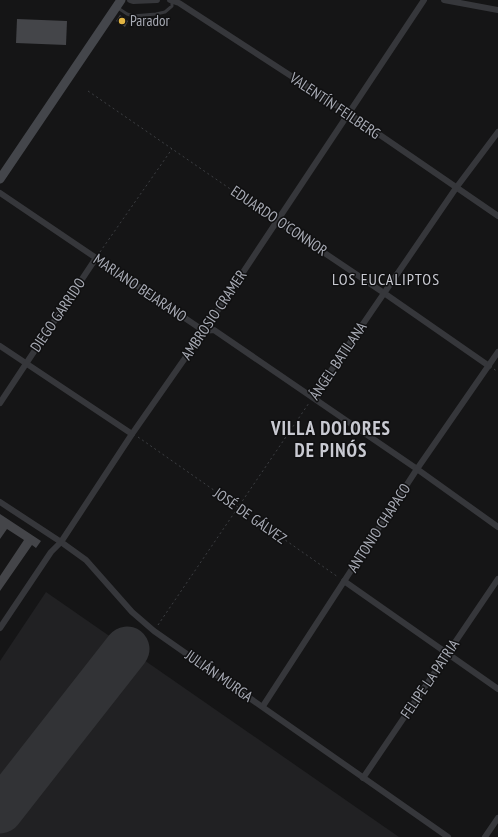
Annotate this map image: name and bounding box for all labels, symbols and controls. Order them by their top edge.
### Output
place label: Parador [130,11,170,30]
marker: Parador [117,16,127,26]
street label: VALENTÍN FEILBERG [285,68,384,143]
street label: EDUARDO O'CONNOR [228,181,331,260]
street label: MARIANO BEJARANO [90,249,191,326]
street label: AMBROSIO CRAMER [177,266,251,363]
district label: LOS EUCALIPTOS [332,269,440,289]
street label: DIEGO GARRIDO [26,274,89,355]
street label: ÁNGEL BATILANA [305,317,371,403]
district label: VILLA DOLORES DE PINÓS [270,416,391,462]
street label: ANTONIO CHAPACO [343,480,414,576]
street label: JOSÉ DE GÁLVEZ [209,483,291,548]
street label: FELIPE LA PATRIA [396,635,464,722]
street label: JULIÁN MURGA [181,645,257,706]

